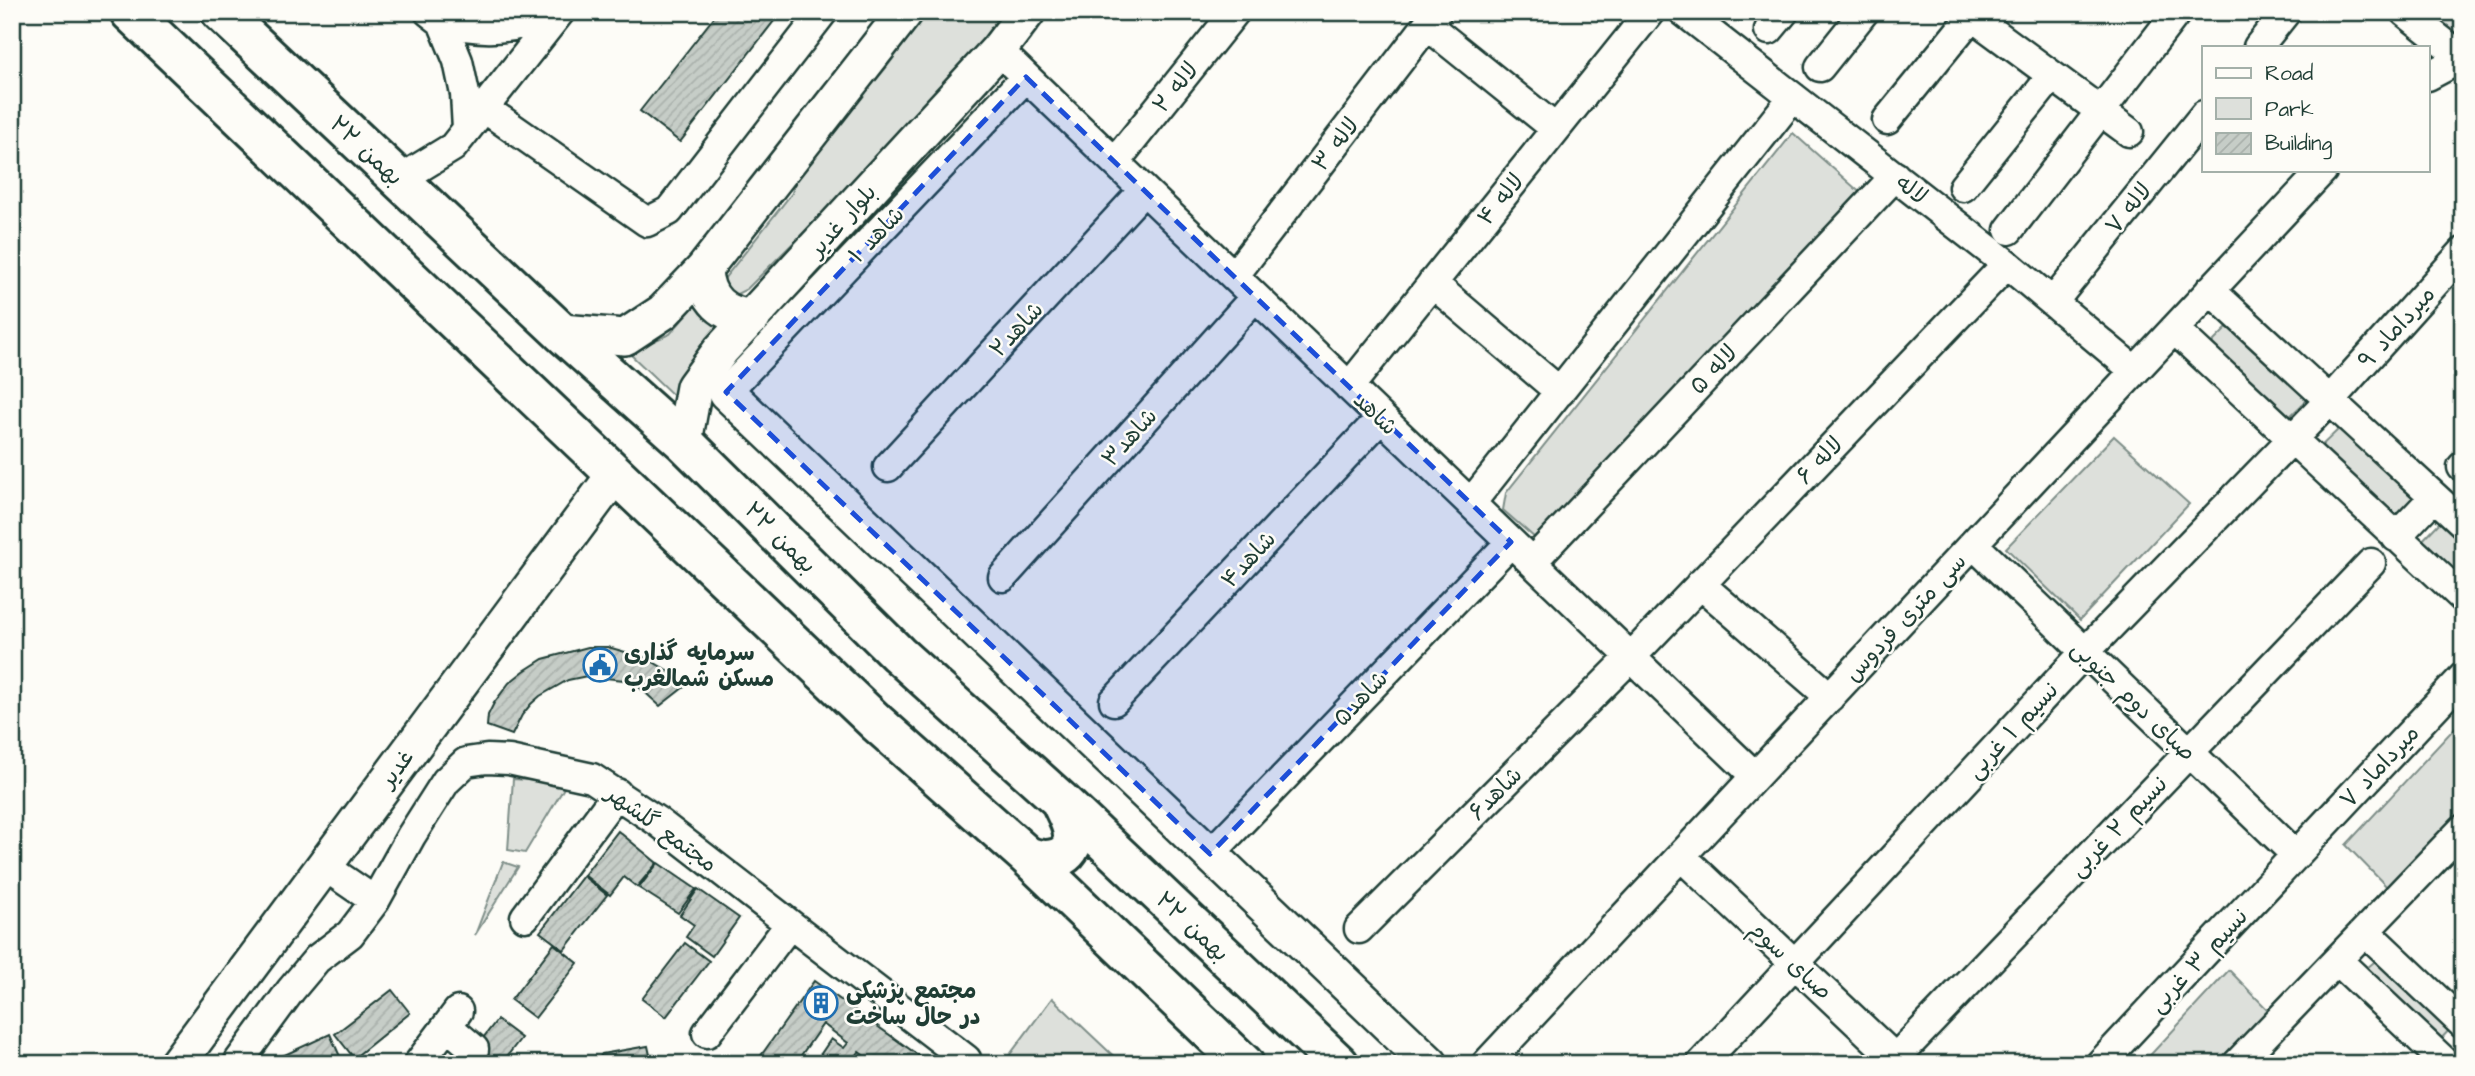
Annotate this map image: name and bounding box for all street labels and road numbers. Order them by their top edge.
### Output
street label: لاله ۲ [1145,55,1206,120]
street label: ۲۲ بهمن [323,108,410,193]
street label: لاله ۳ [1305,111,1367,178]
street label: لاله ۴ [1470,167,1532,233]
street label: لاله [1889,167,1934,212]
street label: لاله ۷ [2098,176,2159,241]
street label: بلوار غدیر [800,177,884,266]
street label: شاهد ۱ [842,199,912,270]
street label: میرداماد ۹ [2351,279,2443,376]
street label: شاهد۲ [983,295,1051,365]
street label: لاله ۵ [1682,338,1745,402]
street label: شاهد [1346,385,1405,443]
street label: شاهد۳ [1095,401,1165,474]
street label: لاله ۶ [1789,430,1850,492]
street label: ۲۲ بهمن [737,495,823,581]
street label: شاهد۴ [1214,524,1284,595]
street label: سی متری فردوس [1838,546,1974,689]
street label: صبای دوم جنوبی [2063,633,2203,769]
street label: شاهد۵ [1326,664,1395,734]
street label: نسیم ۱ غربی [1959,675,2067,787]
street label: میرداماد ۷ [2333,718,2427,815]
street label: غدیر [371,743,422,796]
street label: شاهد۶ [1462,760,1530,828]
street label: نسیم ۲ غربی [2062,769,2176,885]
street label: مجتمع گلشهر [598,776,724,880]
street label: ۲۲ بهمن [1149,884,1236,969]
street label: نسیم ۳ غربی [2142,901,2256,1021]
street label: صبای سوم [1742,914,1839,1008]

